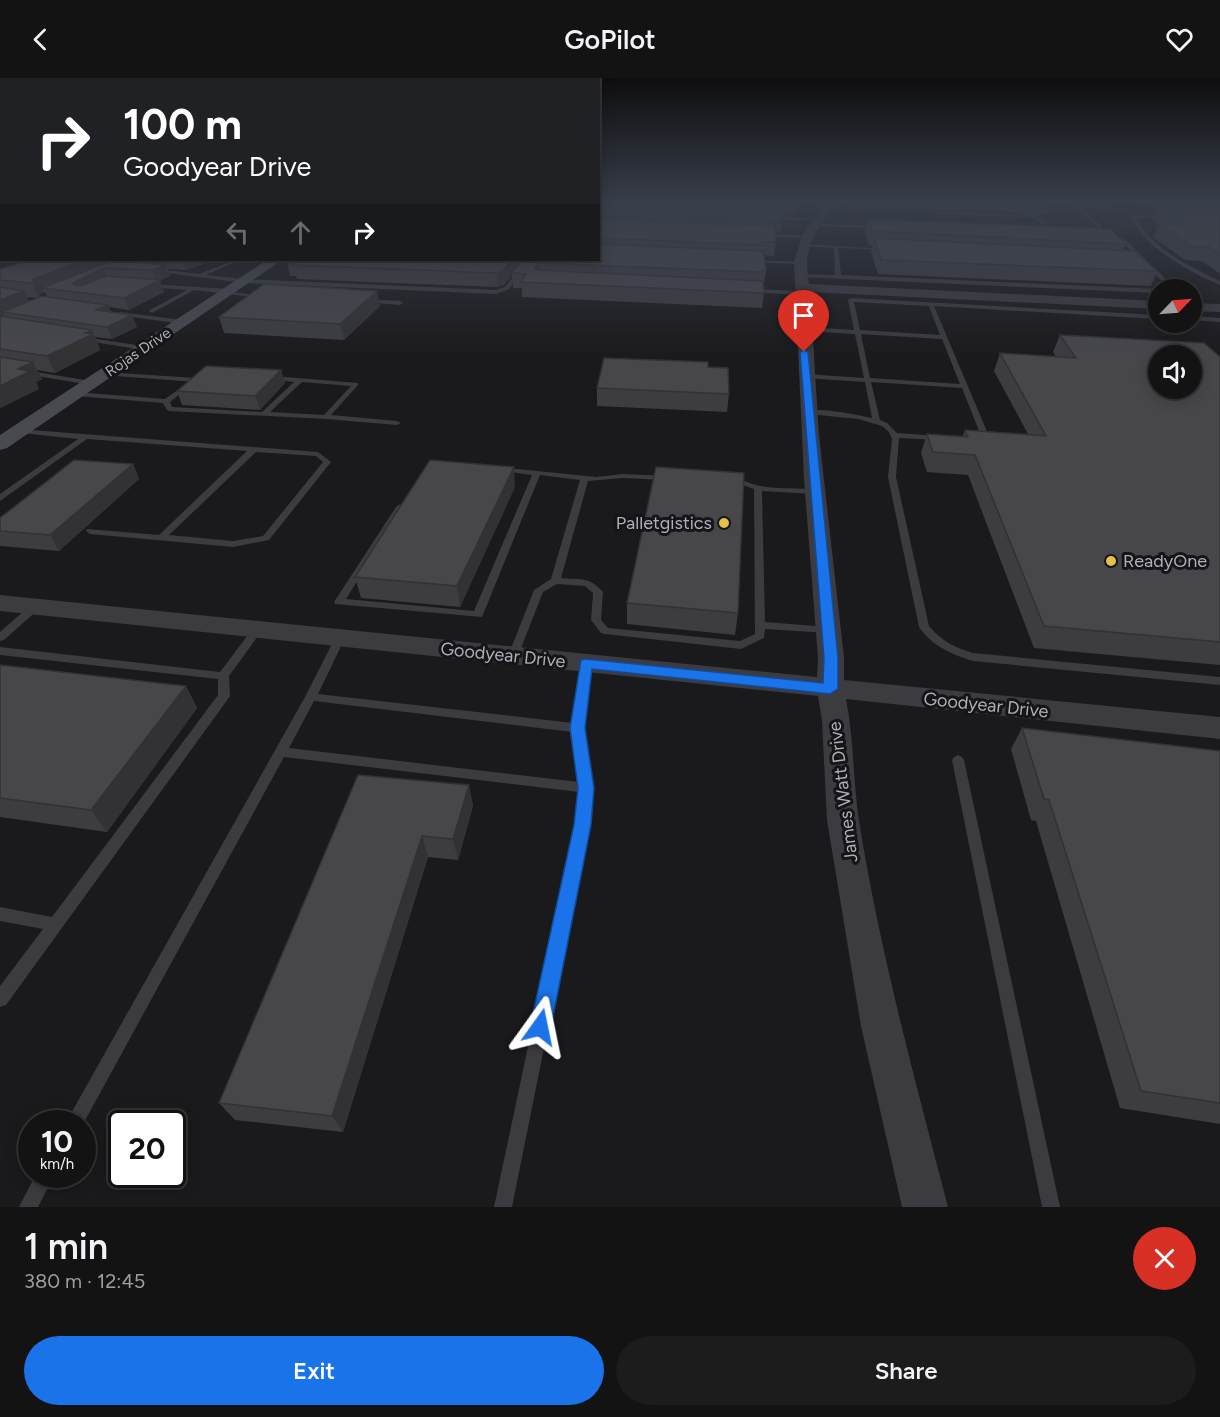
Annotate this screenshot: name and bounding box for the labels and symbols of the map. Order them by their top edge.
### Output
north arrow [1148,279,1202,333]
pin [778,290,829,352]
street label: Rojas Drive [102,324,174,380]
place label: Palletgistics [616,512,712,534]
marker: Palletgistics [717,516,731,530]
place label: ReadyOne [1123,550,1207,572]
marker: ReadyOne [1104,554,1118,568]
street label: Goodyear Drive [439,637,567,673]
street label: Goodyear Drive [922,687,1050,723]
street label: James Watt Drive [823,720,863,864]
position arrow [508,995,572,1059]
speed limit sign: 20 [108,1110,186,1188]

